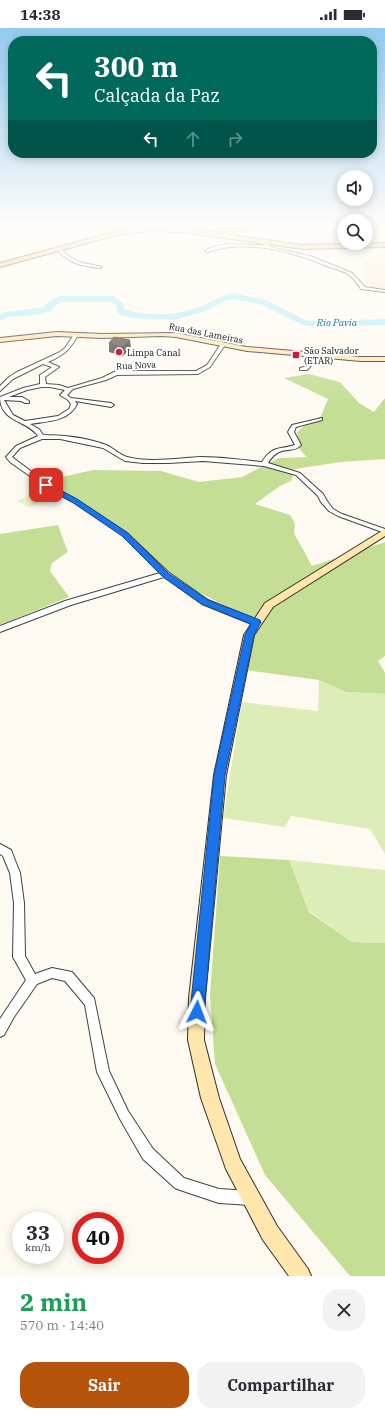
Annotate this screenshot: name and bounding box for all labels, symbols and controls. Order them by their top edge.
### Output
text: 14:38 [20,5,61,24]
text: 300 m [94,48,178,85]
icon: left [28,52,80,104]
text: Calçada da Paz [94,84,220,107]
icon: left [140,128,162,150]
icon: ahead [182,128,204,150]
icon: right [224,128,246,150]
map controls [337,170,373,250]
button: sound [337,170,373,206]
button: search [337,214,373,250]
water label: Rio Pavia [316,316,358,329]
street label: Rua das Lameiras [168,320,244,346]
place label: São Salvador (ETAR) [304,345,358,366]
marker: Limpa Canal [114,347,124,357]
place label: Limpa Canal [127,347,181,358]
marker: São Salvador (ETAR) [291,350,301,360]
street label: Rua Nova [116,358,156,372]
pin [29,468,63,502]
icon: arrive [35,474,57,496]
position arrow [176,991,218,1033]
speed limit sign: 40 [72,1212,124,1264]
text: 33 [26,1219,50,1246]
text: km/h [25,1241,51,1254]
text: 2 min [20,1286,87,1318]
button: close [323,1289,365,1331]
text: 570 m · 14:40 [20,1317,104,1334]
button: Sair [20,1362,189,1408]
button: Compartilhar [197,1362,365,1408]

